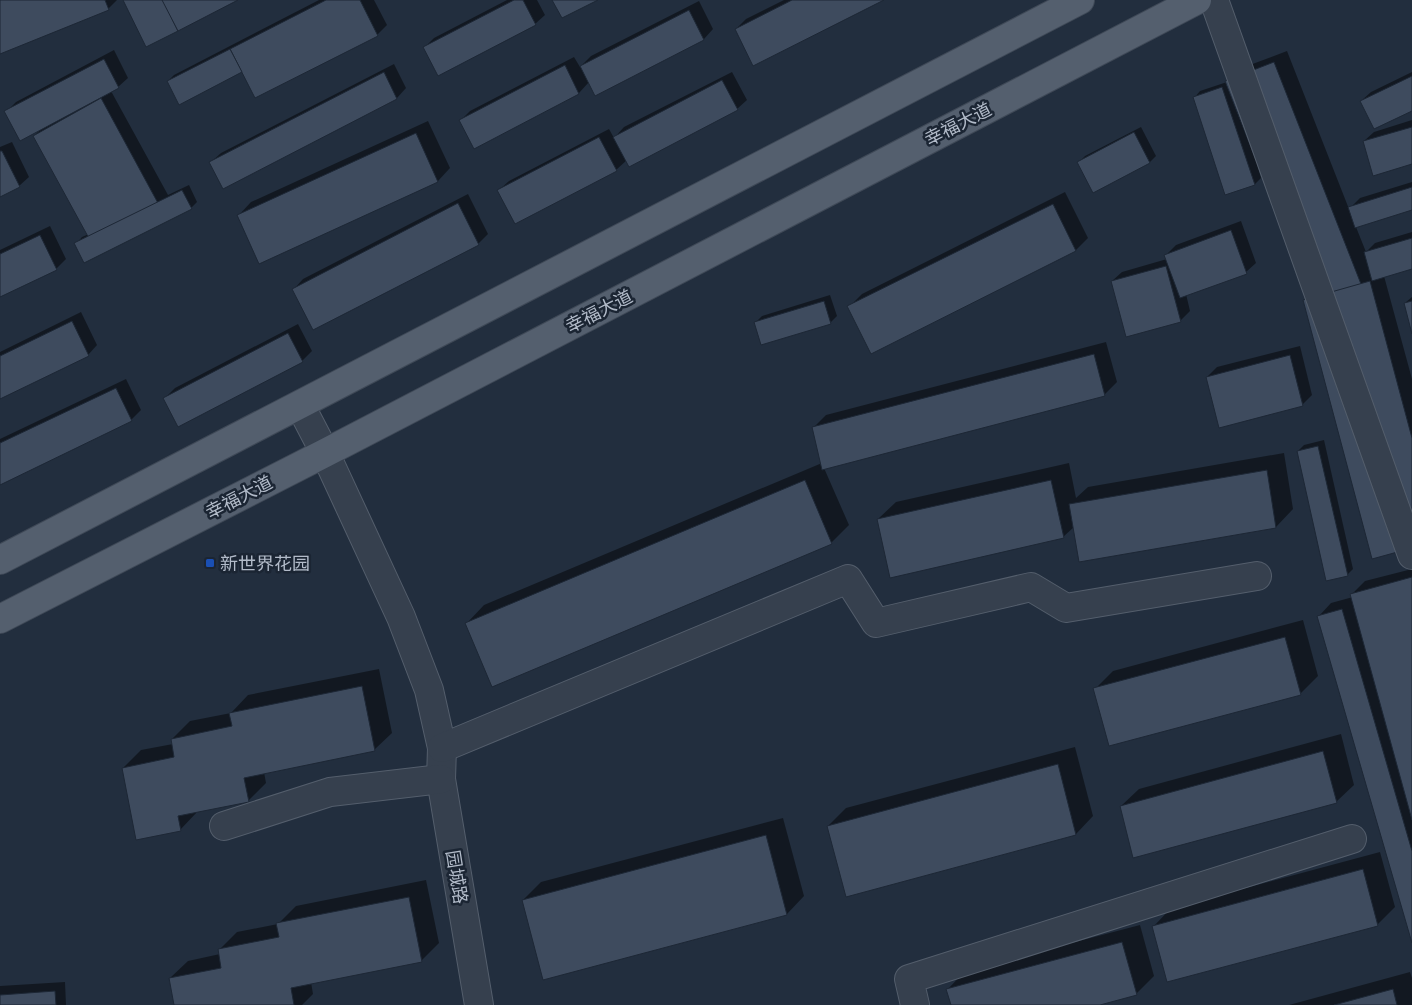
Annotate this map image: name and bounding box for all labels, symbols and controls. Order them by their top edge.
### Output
street label: 幸福大道 [921,97,995,151]
street label: 幸福大道 [562,284,636,338]
street label: 幸福大道 [202,470,276,524]
place label: 新世界花园 [220,552,310,575]
marker: 新世界花园 [204,557,216,569]
street label: 园城路 [441,849,473,905]

